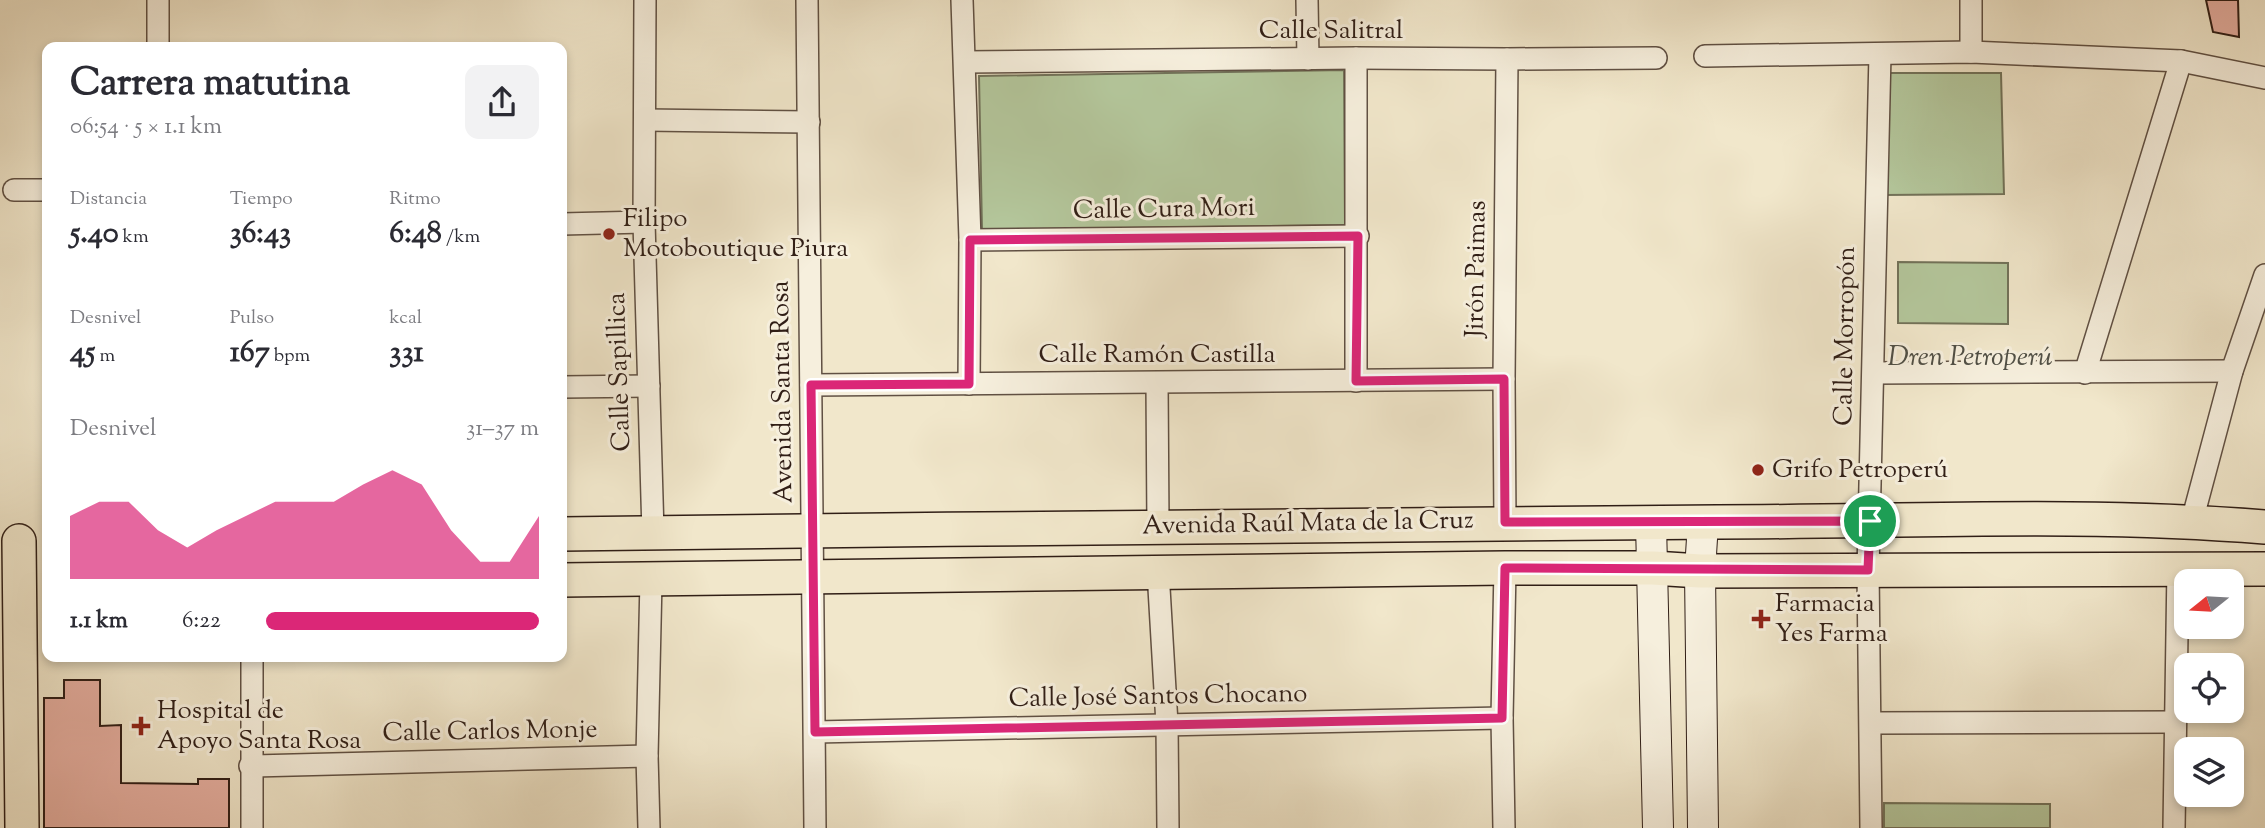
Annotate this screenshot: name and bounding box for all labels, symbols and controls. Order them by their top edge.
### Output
street label: Calle Salitral [1259,13,1403,50]
text: Carrera matutina [70,58,350,112]
button: share [465,65,539,139]
text: 06:54 · 5 × 1.1 km [70,111,222,144]
text: Distancia [70,186,147,213]
text: Tiempo [230,186,293,213]
text: Ritmo [389,186,441,213]
street label: Calle Cura Mori [1073,190,1255,230]
street label: Jirón Paimas [1457,200,1497,340]
place label: Filipo Motoboutique Piura [623,201,848,268]
text: 5.40 [70,213,119,256]
text: 36:43 [230,213,291,256]
text: 6:48 [389,213,442,256]
text: km [119,224,149,251]
text: /km [442,224,480,251]
marker: Filipo Motoboutique Piura [601,226,617,242]
street label: Calle Morropón [1826,246,1866,426]
street label: Avenida Santa Rosa [763,280,803,504]
street label: Calle Sapillica [599,292,641,452]
text: Desnivel [70,305,141,332]
text: Pulso [230,305,274,332]
text: kcal [389,305,422,332]
text: 45 [70,332,95,375]
text: 167 [230,332,270,375]
text: 331 [389,332,424,375]
street label: Calle Ramón Castilla [1038,337,1276,374]
water label: Dren Petroperú [1888,338,2053,378]
text: m [95,343,115,370]
text: bpm [270,343,310,370]
text: Desnivel [70,413,156,446]
text: 31–37 m [466,413,539,446]
place label: Grifo Petroperú [1772,452,1948,489]
marker: Grifo Petroperú [1750,462,1766,478]
pin [1840,491,1900,551]
icon: arrive [1851,502,1889,540]
street label: Avenida Raúl Mata de la Cruz [1142,503,1474,545]
north arrow [2174,569,2244,639]
map controls [2174,569,2244,807]
place label: Farmacia Yes Farma [1775,586,1888,653]
text: 1.1 km [70,605,128,638]
text: 6:22 [182,605,221,638]
marker: Farmacia Yes Farma [1753,611,1769,627]
button: locate [2174,653,2244,723]
street label: Calle José Santos Chocano [1008,676,1308,718]
place label: Hospital de Apoyo Santa Rosa [157,693,361,760]
street label: Calle Carlos Monje [382,712,598,752]
marker: Hospital de Apoyo Santa Rosa [131,716,151,736]
button: layers [2174,737,2244,807]

